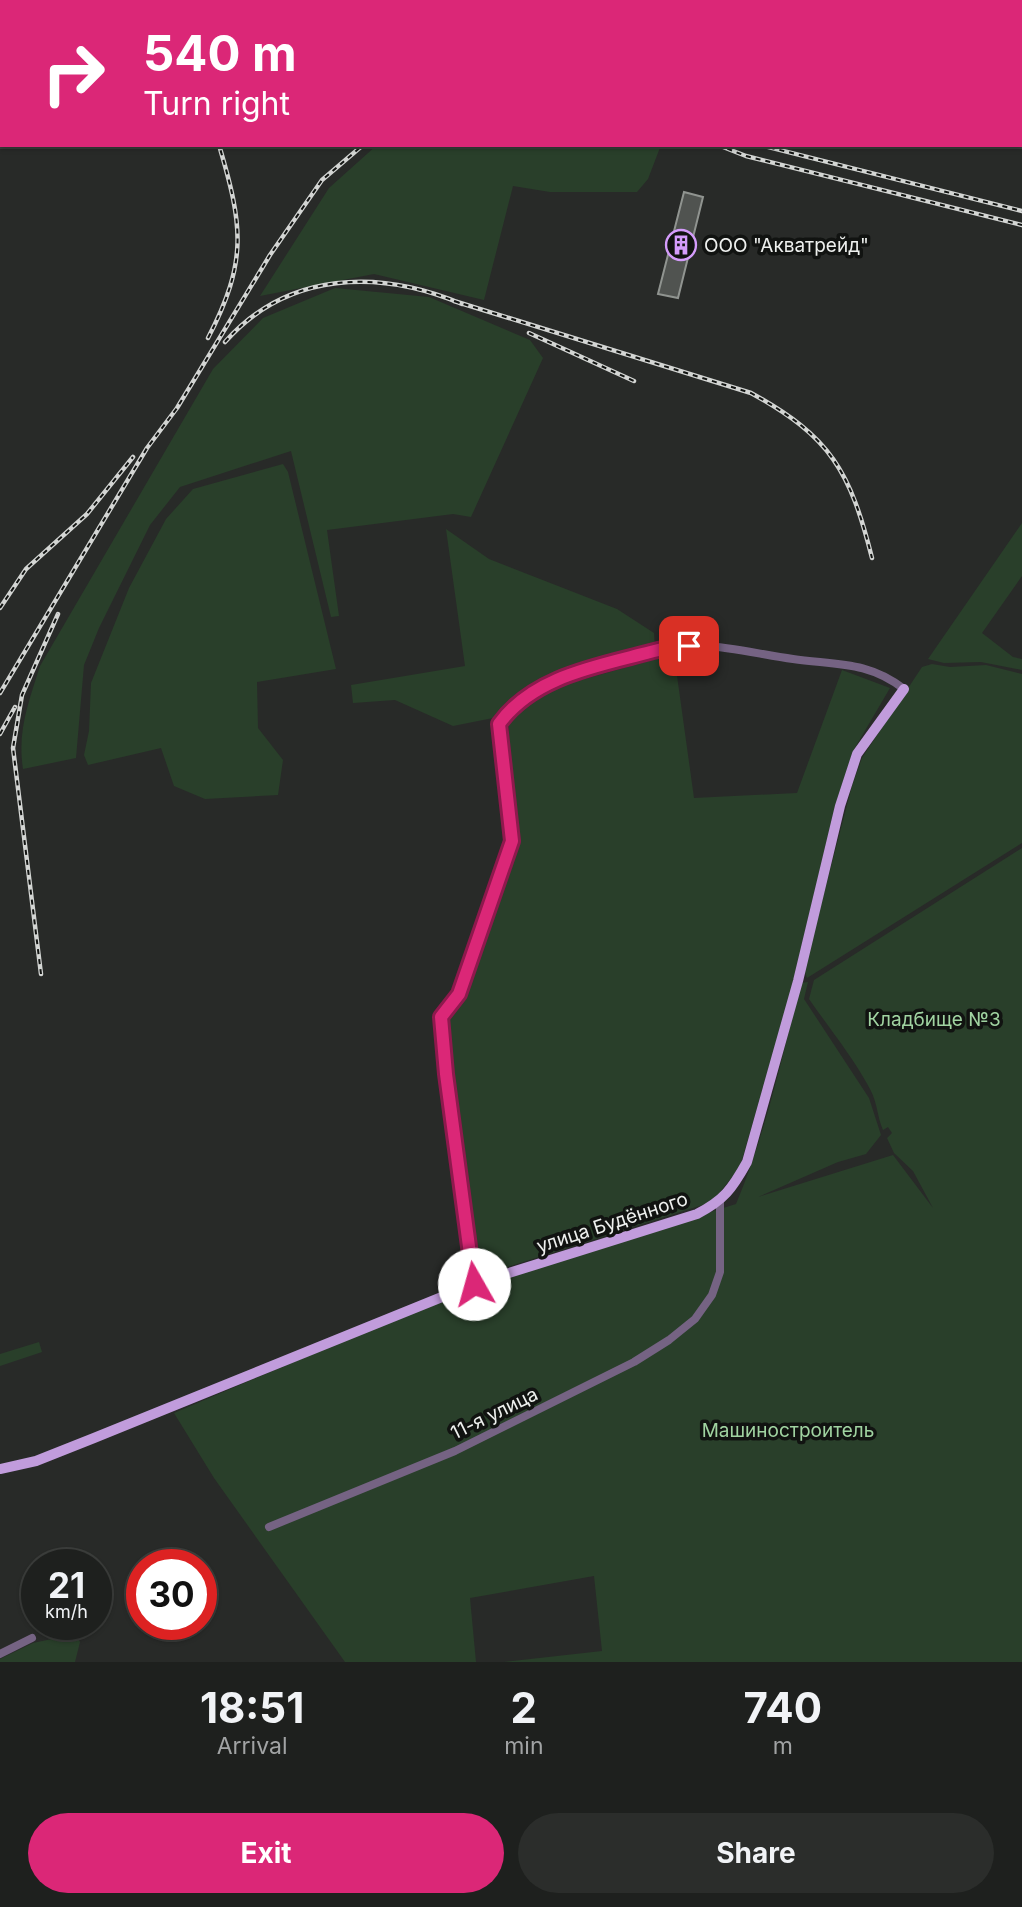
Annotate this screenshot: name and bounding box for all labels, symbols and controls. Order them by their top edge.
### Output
text: 540 m [143,24,297,83]
icon: right [28,28,119,119]
text: Turn right [143,84,290,123]
building icon: ООО "Акватрейд" [664,228,698,262]
place label: ООО "Акватрейд" [704,234,869,257]
pin [659,616,719,676]
icon: arrive [670,627,708,665]
park label: Кладбище №3 [867,1008,1001,1031]
street label: улица Будённого [534,1187,691,1258]
position arrow [437,1247,511,1321]
street label: 11-я улица [447,1382,542,1444]
park label: Машиностроитель [702,1419,874,1442]
speed limit sign: 30 [126,1549,217,1640]
text: 21 [48,1564,85,1606]
text: km/h [45,1601,88,1622]
text: 18:51 [200,1682,304,1733]
text: 2 [511,1682,537,1733]
text: 740 [743,1682,822,1733]
text: Arrival [217,1732,287,1760]
text: min [504,1732,544,1760]
text: m [773,1732,793,1760]
button: Exit [28,1813,504,1893]
button: Share [518,1813,994,1893]

